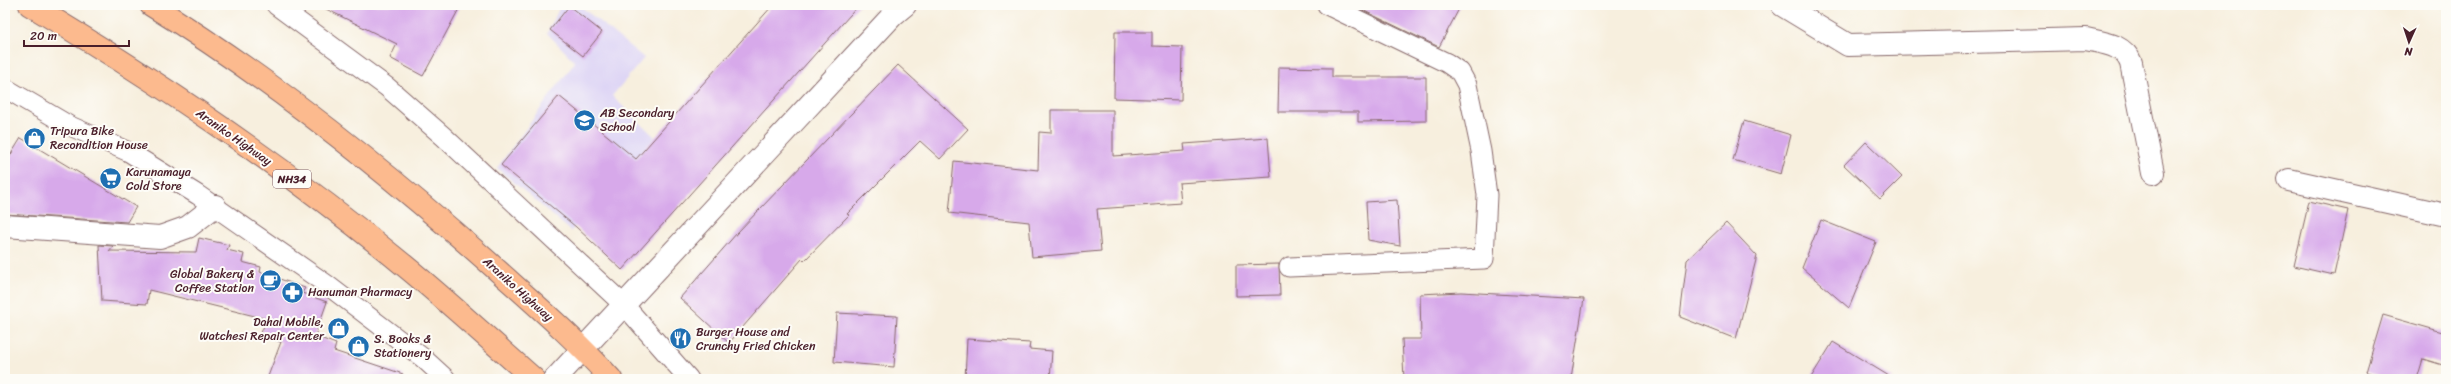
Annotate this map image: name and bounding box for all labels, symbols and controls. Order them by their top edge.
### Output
scale bar [24,22,129,48]
north arrow [2389,22,2429,62]
text: 20 m [30,25,57,47]
text: N [2404,42,2414,61]
street label: Araniko Highway [191,102,277,172]
place label: AB Secondary School [599,102,675,138]
school or university icon: AB Secondary School [572,107,598,133]
place label: Tripura Bike Recondition House [50,120,148,156]
shop icon: Tripura Bike Recondition House [22,125,48,151]
place label: Karunamaya Cold Store [126,161,192,197]
supermarket icon: Karunamaya Cold Store [98,166,124,192]
road number: NH34 [273,170,311,188]
street label: Araniko Highway [477,250,559,327]
place label: Global Bakery & Coffee Station [170,263,254,299]
cafe icon: Global Bakery & Coffee Station [257,268,283,294]
pharmacy icon: Hanuman Pharmacy [279,279,305,305]
place label: Hanuman Pharmacy [308,281,413,303]
place label: Dahal Mobile, Watchesi Repair Center [199,311,325,347]
shop icon: Dahal Mobile, Watchesi Repair Center [326,316,352,342]
place label: Burger House and Crunchy Fried Chicken [696,321,816,357]
restaurant icon: Burger House and Crunchy Fried Chicken [667,326,693,352]
place label: S. Books & Stationery [374,328,432,364]
shop icon: S. Books & Stationery [345,333,371,359]

